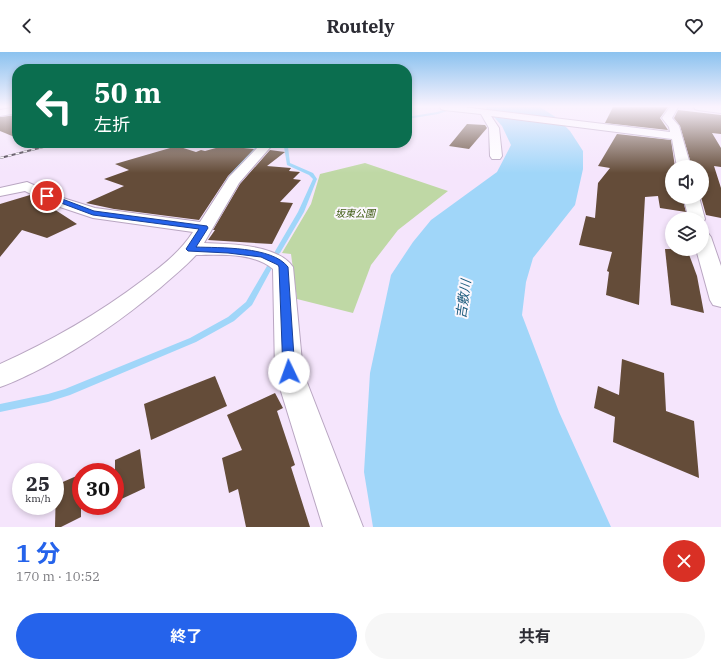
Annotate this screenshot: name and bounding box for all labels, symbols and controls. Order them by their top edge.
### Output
icon: back [16,15,38,37]
text: Routely [327,15,394,38]
icon: heart [683,15,705,37]
text: 50 m [94,74,161,111]
icon: left [28,80,80,132]
text: 左折 [94,113,130,136]
map controls [665,160,709,256]
button: sound [665,160,709,204]
pin [30,179,64,213]
icon: arrive [36,185,58,207]
park label: 坂東公園 [335,207,377,220]
button: layers [665,212,709,256]
water label: 吉敷川 [452,277,475,320]
position arrow [268,351,310,393]
speed limit sign: 30 [72,463,124,515]
text: 25 [26,470,50,497]
text: km/h [25,492,51,505]
text: 1 分 [16,537,60,569]
button: close [663,540,705,582]
text: 170 m · 10:52 [16,568,100,585]
button: 終了 [16,613,357,659]
button: 共有 [365,613,705,659]

